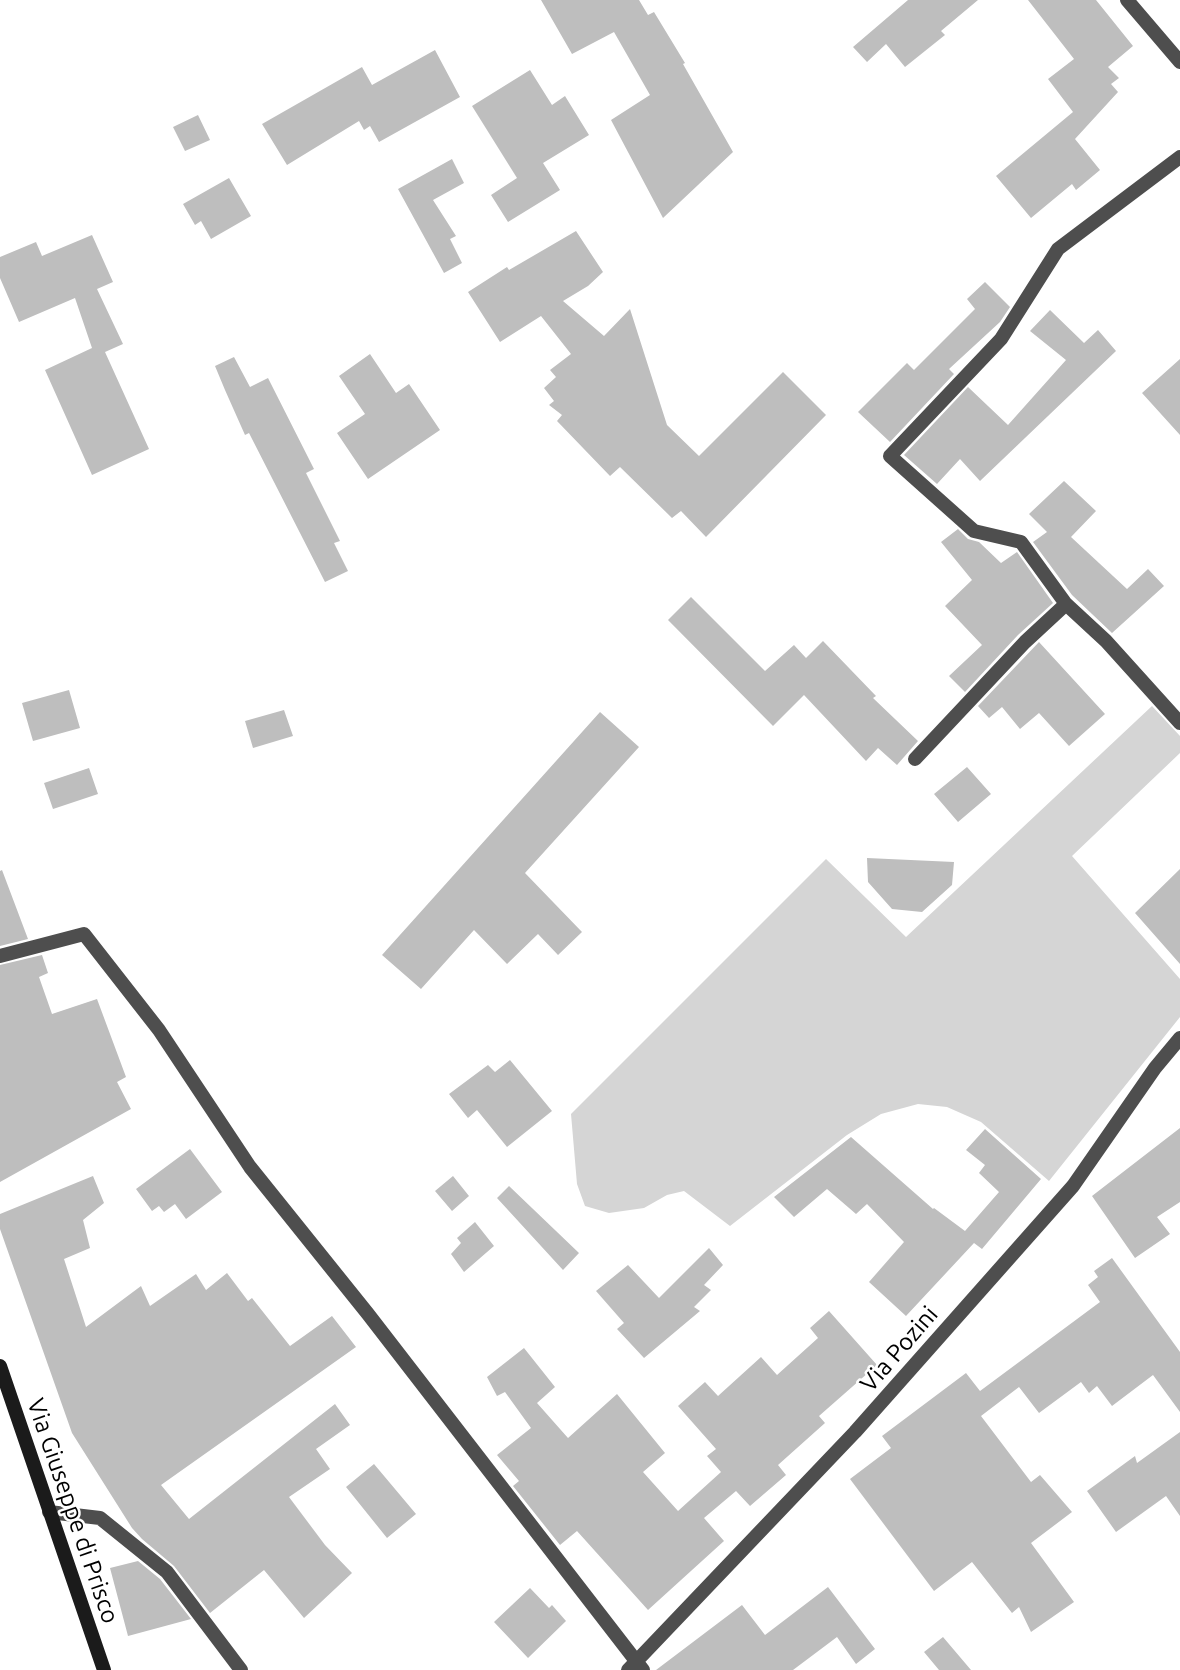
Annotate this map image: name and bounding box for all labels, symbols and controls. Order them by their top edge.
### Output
street label: Via Pozini [854,1300,944,1398]
street label: Via Giuseppe di Prisco [21,1395,125,1627]

